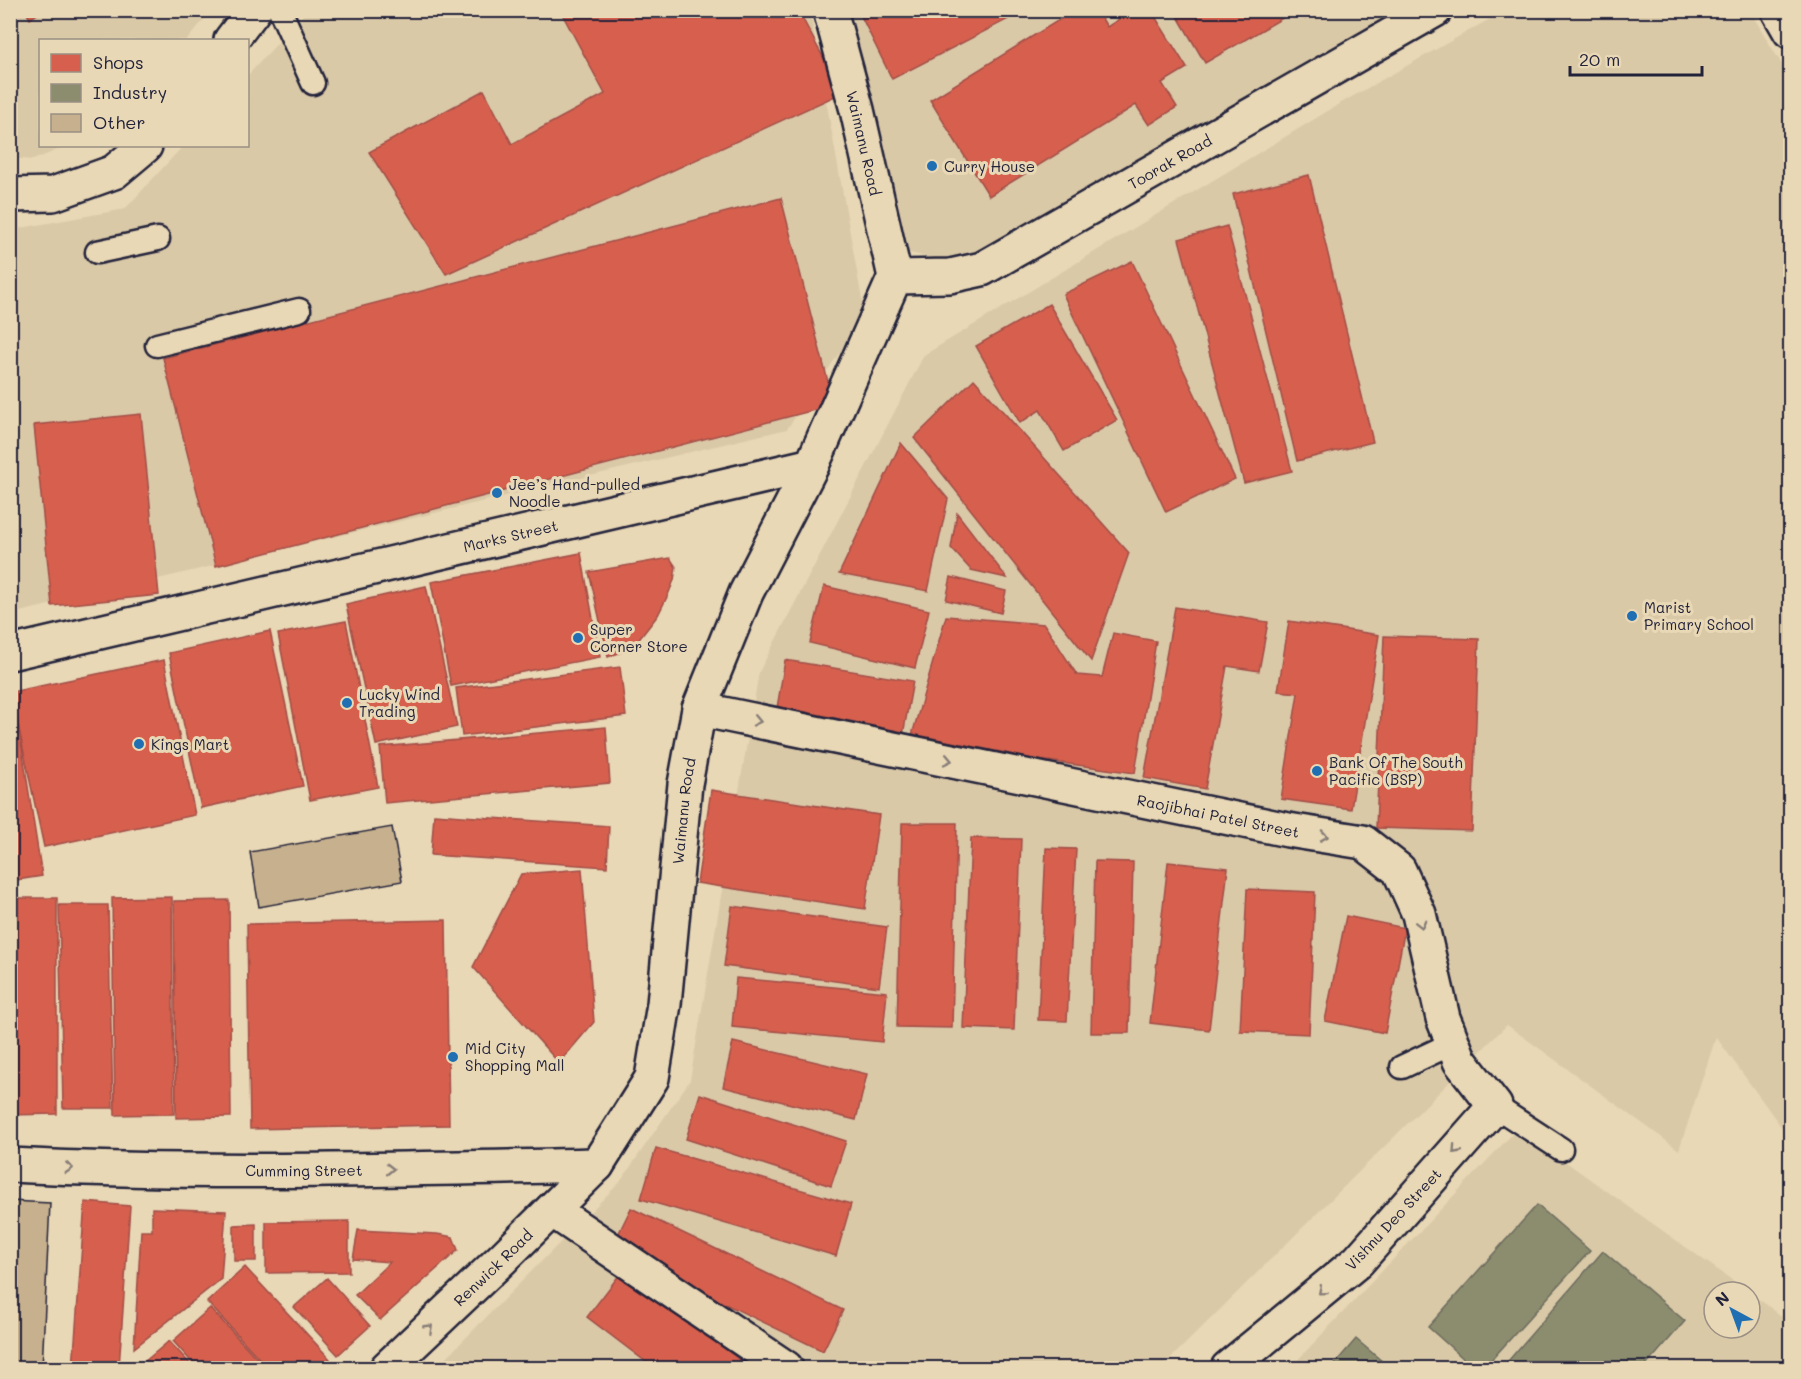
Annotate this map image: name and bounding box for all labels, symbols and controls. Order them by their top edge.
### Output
legend [39,39,249,147]
scale bar [1570,39,1702,77]
text: 20 m [1579,47,1620,71]
text: Shops [93,50,144,74]
text: Industry [93,80,167,104]
street label: Waimanu Road [842,89,886,197]
text: Other [93,110,146,134]
street label: Toorak Road [1124,130,1215,193]
place label: Curry House [944,156,1035,176]
marker: Curry House [925,159,939,173]
place label: Jee’s Hand-pulled Noodle [509,474,640,511]
marker: Jee’s Hand-pulled Noodle [490,486,504,500]
street label: Marks Street [461,515,560,556]
place label: Marist Primary School [1644,597,1754,634]
marker: Marist Primary School [1625,609,1639,623]
place label: Super Corner Store [590,619,688,656]
marker: Super Corner Store [571,631,585,645]
place label: Lucky Wind Trading [359,684,440,721]
marker: Lucky Wind Trading [340,696,354,710]
one-way arrow [751,714,761,727]
place label: Kings Mart [151,734,229,754]
marker: Kings Mart [132,737,146,751]
place label: Bank Of The South Pacific (BSP) [1329,752,1463,789]
one-way arrow [942,753,952,766]
street label: Waimanu Road [667,756,700,865]
marker: Bank Of The South Pacific (BSP) [1310,764,1324,778]
street label: Raojibhai Patel Street [1135,789,1301,842]
one-way arrow [1319,830,1329,842]
one-way arrow [1413,919,1426,929]
place label: Mid City Shopping Mall [465,1038,565,1075]
marker: Mid City Shopping Mall [446,1050,460,1064]
one-way arrow [1452,1143,1463,1154]
street label: Cumming Street [245,1160,363,1180]
one-way arrow [64,1161,73,1174]
one-way arrow [385,1163,394,1175]
street label: Vishnu Deo Street [1341,1164,1445,1274]
street label: Renwick Road [449,1225,537,1310]
north arrow [1702,1280,1762,1340]
one-way arrow [1318,1283,1329,1294]
text: N [1710,1286,1733,1310]
one-way arrow [423,1324,433,1335]

